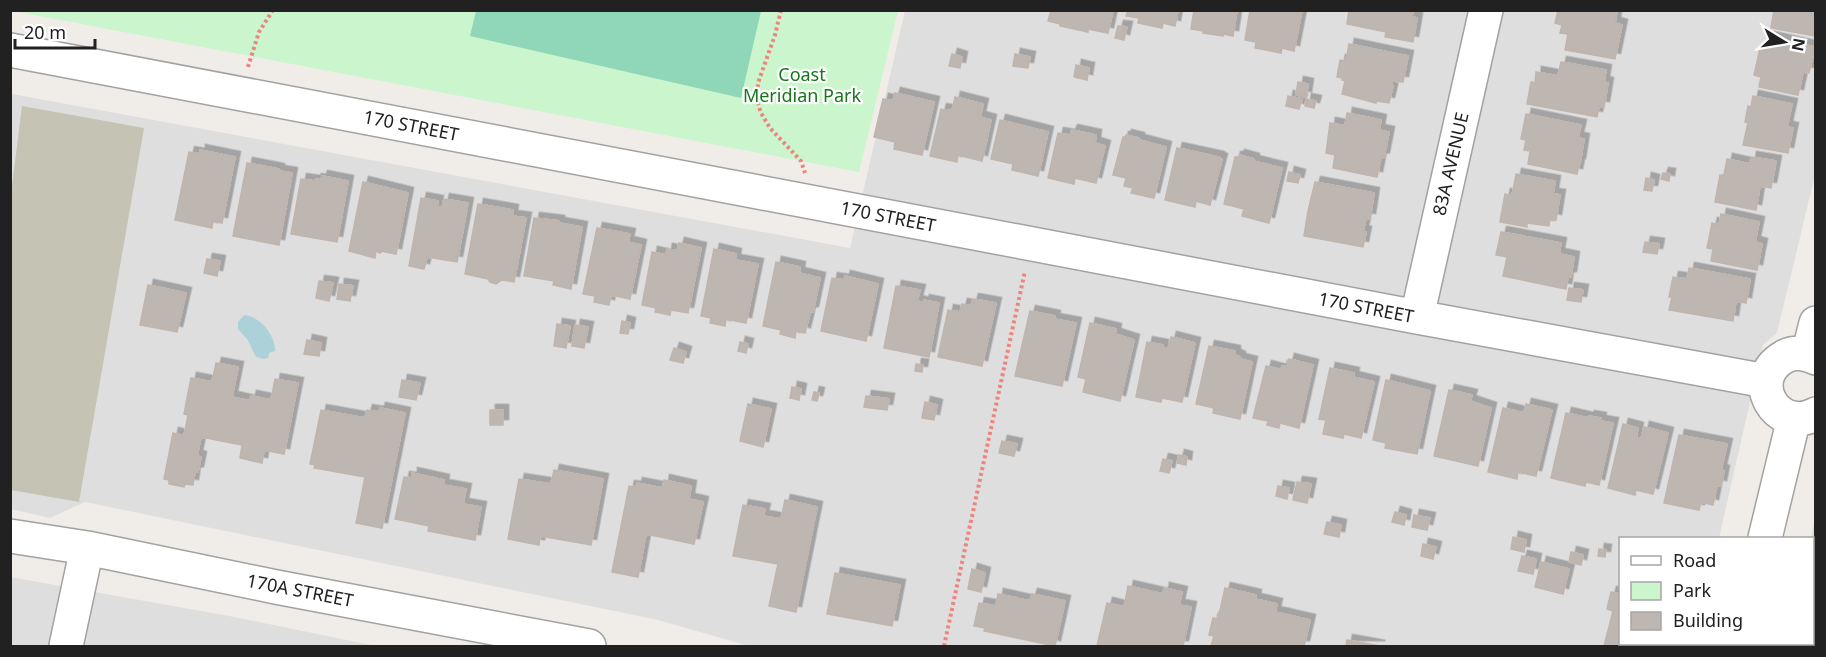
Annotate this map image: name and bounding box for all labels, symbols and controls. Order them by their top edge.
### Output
scale bar [15,12,94,50]
north arrow [1754,12,1814,72]
text: 20 m [24,20,66,44]
text: N [1787,36,1811,53]
park label: Coast Meridian Park [743,62,861,107]
street label: 170 STREET [361,104,461,146]
street label: 83A AVENUE [1426,110,1474,218]
street label: 170 STREET [838,195,938,237]
street label: 170 STREET [1316,286,1416,328]
legend [1619,537,1814,645]
text: Road [1673,548,1716,572]
street label: 170A STREET [245,568,356,612]
text: Park [1673,578,1711,602]
text: Building [1673,608,1743,632]

